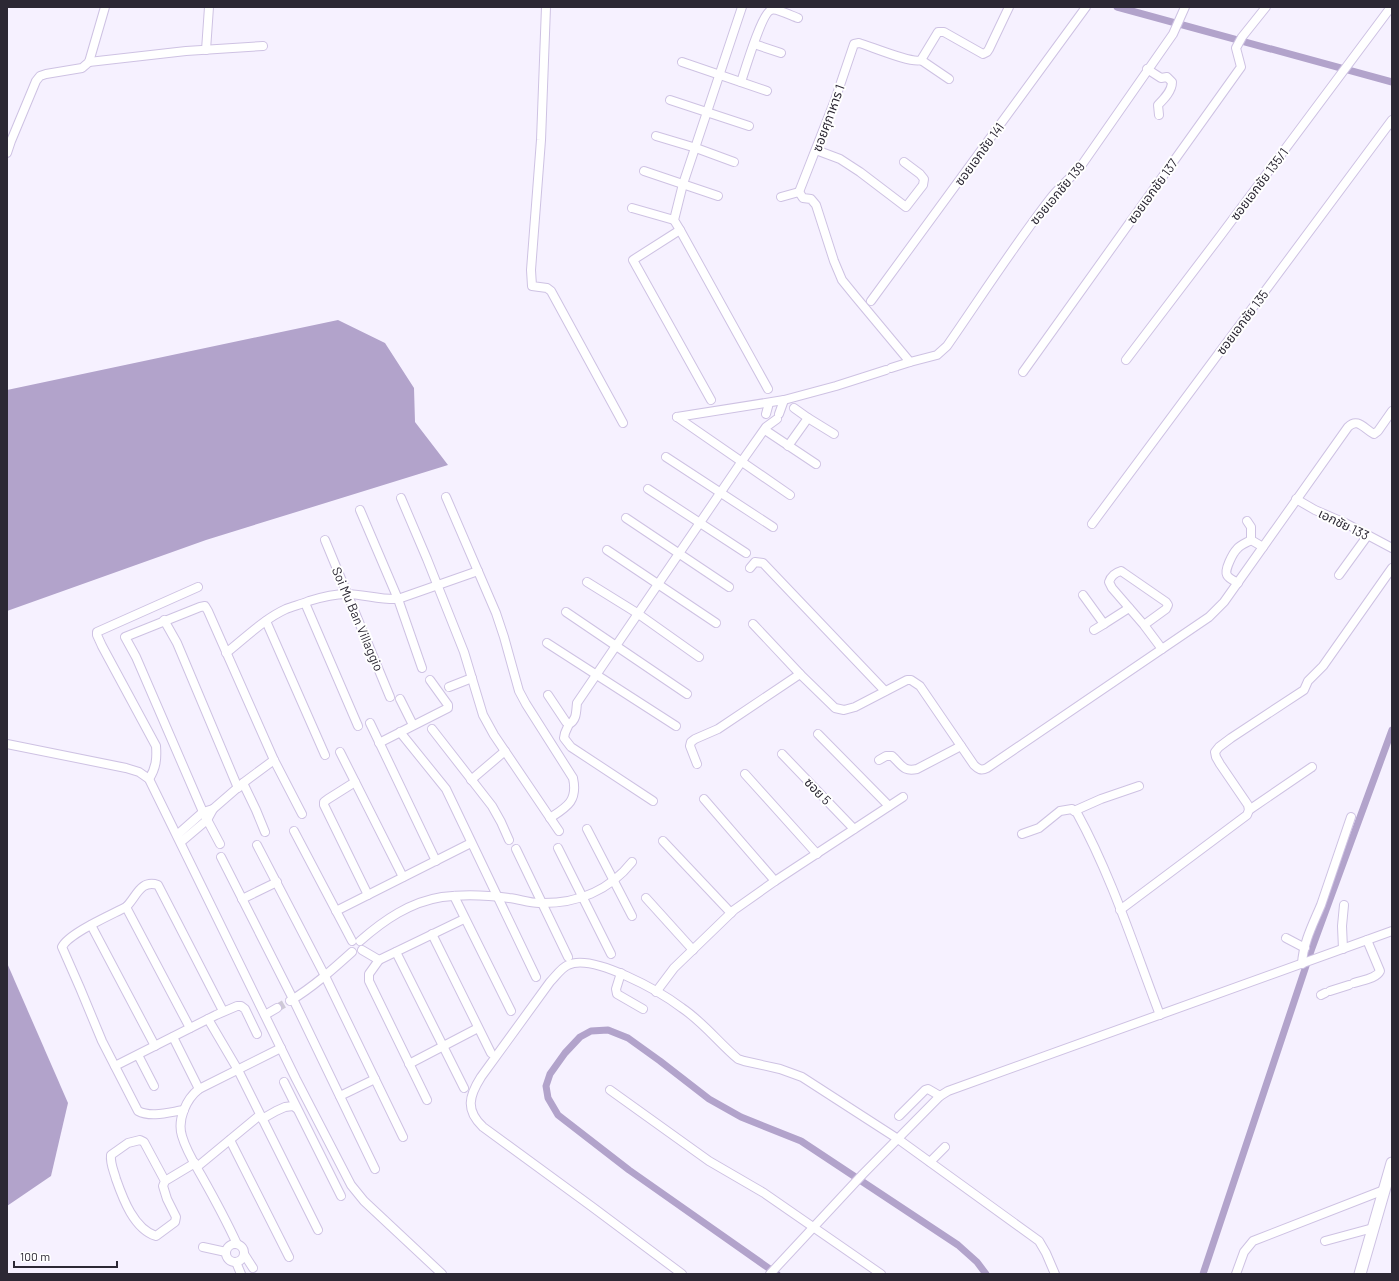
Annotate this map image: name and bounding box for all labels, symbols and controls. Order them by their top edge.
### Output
street label: ซอยศุภาหาร 1 [808,82,848,154]
street label: ซอยเอกชัย 141 [951,119,1007,189]
street label: ซอยเอกชัย 135/1 [1227,145,1291,223]
street label: ซอยเอกชัย 137 [1123,155,1181,227]
street label: ซอยเอกชัย 139 [1026,158,1088,228]
street label: ซอยเอกชัย 135 [1213,286,1272,357]
street label: เอกชัย 133 [1316,505,1372,543]
street label: Soi Mu Ban Villaggio [329,564,387,674]
street label: ซอย 5 [801,774,835,808]
scale bar [14,1243,117,1269]
text: 100 m [20,1249,50,1263]

